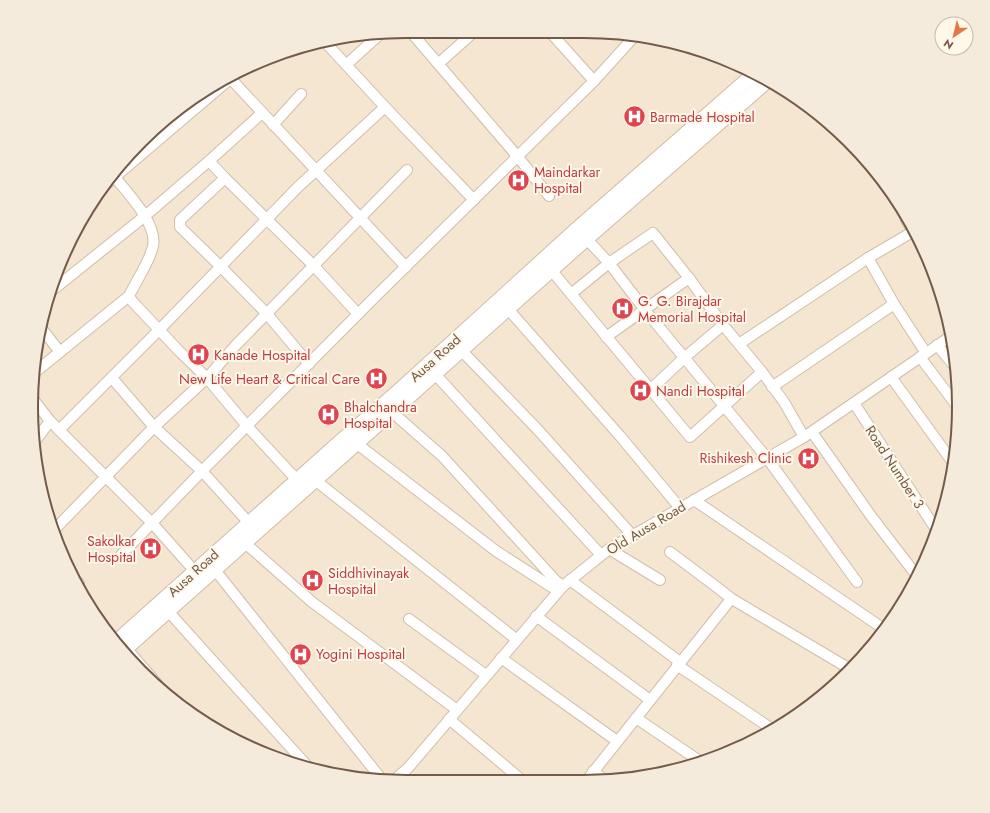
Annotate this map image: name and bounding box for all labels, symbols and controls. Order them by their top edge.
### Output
north arrow [934,16,974,56]
text: N [940,35,956,53]
hospital icon: Barmade Hospital [622,104,648,130]
place label: Barmade Hospital [650,107,755,127]
place label: Maindarkar Hospital [534,162,600,198]
hospital icon: Maindarkar Hospital [505,167,531,193]
place label: G. G. Birajdar Memorial Hospital [638,291,746,327]
hospital icon: G. G. Birajdar Memorial Hospital [609,296,635,322]
street label: Ausa Road [405,329,465,387]
hospital icon: Kanade Hospital [186,342,212,368]
place label: Kanade Hospital [214,345,310,365]
hospital icon: New Life Heart & Critical Care [363,366,389,392]
place label: New Life Heart & Critical Care [179,369,360,389]
hospital icon: Nandi Hospital [627,378,653,404]
place label: Nandi Hospital [656,381,745,401]
place label: Bhalchandra Hospital [344,397,417,433]
hospital icon: Bhalchandra Hospital [315,402,341,428]
street label: Road Number 3 [861,422,930,513]
hospital icon: Rishikesh Clinic [795,445,821,471]
place label: Rishikesh Clinic [699,448,792,468]
street label: Old Ausa Road [602,496,690,560]
place label: Sakolkar Hospital [87,531,136,567]
hospital icon: Sakolkar Hospital [138,536,164,562]
street label: Ausa Road [163,544,223,602]
place label: Siddhivinayak Hospital [328,563,410,599]
hospital icon: Siddhivinayak Hospital [299,568,325,594]
hospital icon: Yogini Hospital [288,641,314,667]
place label: Yogini Hospital [316,644,405,664]

